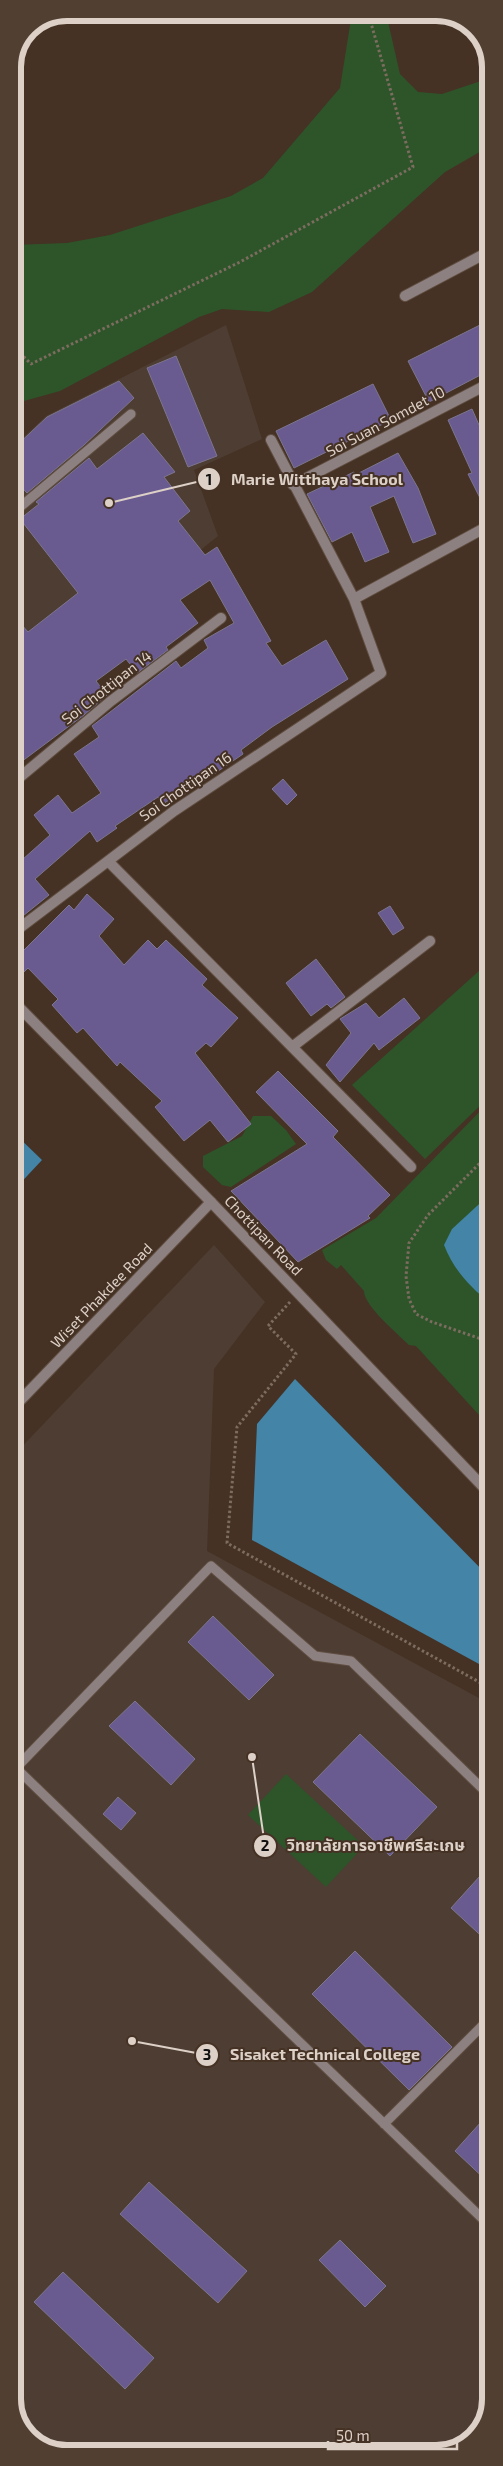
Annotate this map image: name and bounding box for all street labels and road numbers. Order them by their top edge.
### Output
street label: Soi Suan Somdet 10 [322,382,448,460]
street label: Soi Chottipan 14 [57,646,155,728]
street label: Soi Chottipan 16 [135,748,235,824]
street label: Chottipan Road [221,1191,307,1279]
street label: Wiset Phakdee Road [46,1239,156,1351]

